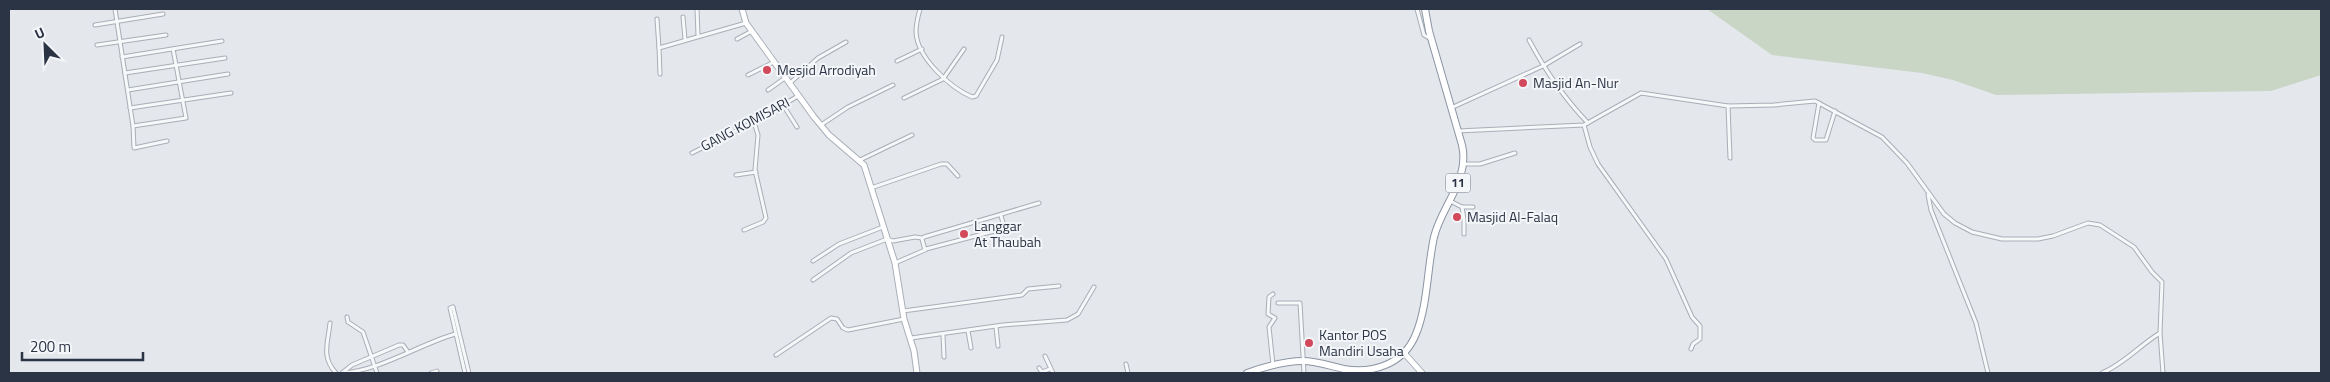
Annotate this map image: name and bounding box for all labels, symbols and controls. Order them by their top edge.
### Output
north arrow [20,20,70,70]
text: U [31,21,48,44]
place label: Mesjid Arrodiyah [777,59,876,80]
marker: Mesjid Arrodiyah [761,64,773,76]
place label: Masjid An-Nur [1533,72,1619,93]
marker: Masjid An-Nur [1517,77,1529,89]
street label: GANG KOMISARI [696,91,793,156]
road number: 11 [1446,174,1470,192]
place label: Masjid Al-Falaq [1467,206,1558,227]
marker: Masjid Al-Falaq [1451,211,1463,223]
place label: Langgar At Thaubah [974,215,1041,252]
marker: Langgar At Thaubah [958,228,970,240]
place label: Kantor POS Mandiri Usaha [1319,324,1404,361]
scale bar [22,330,144,362]
text: 200 m [30,335,71,358]
marker: Kantor POS Mandiri Usaha [1303,337,1315,349]

